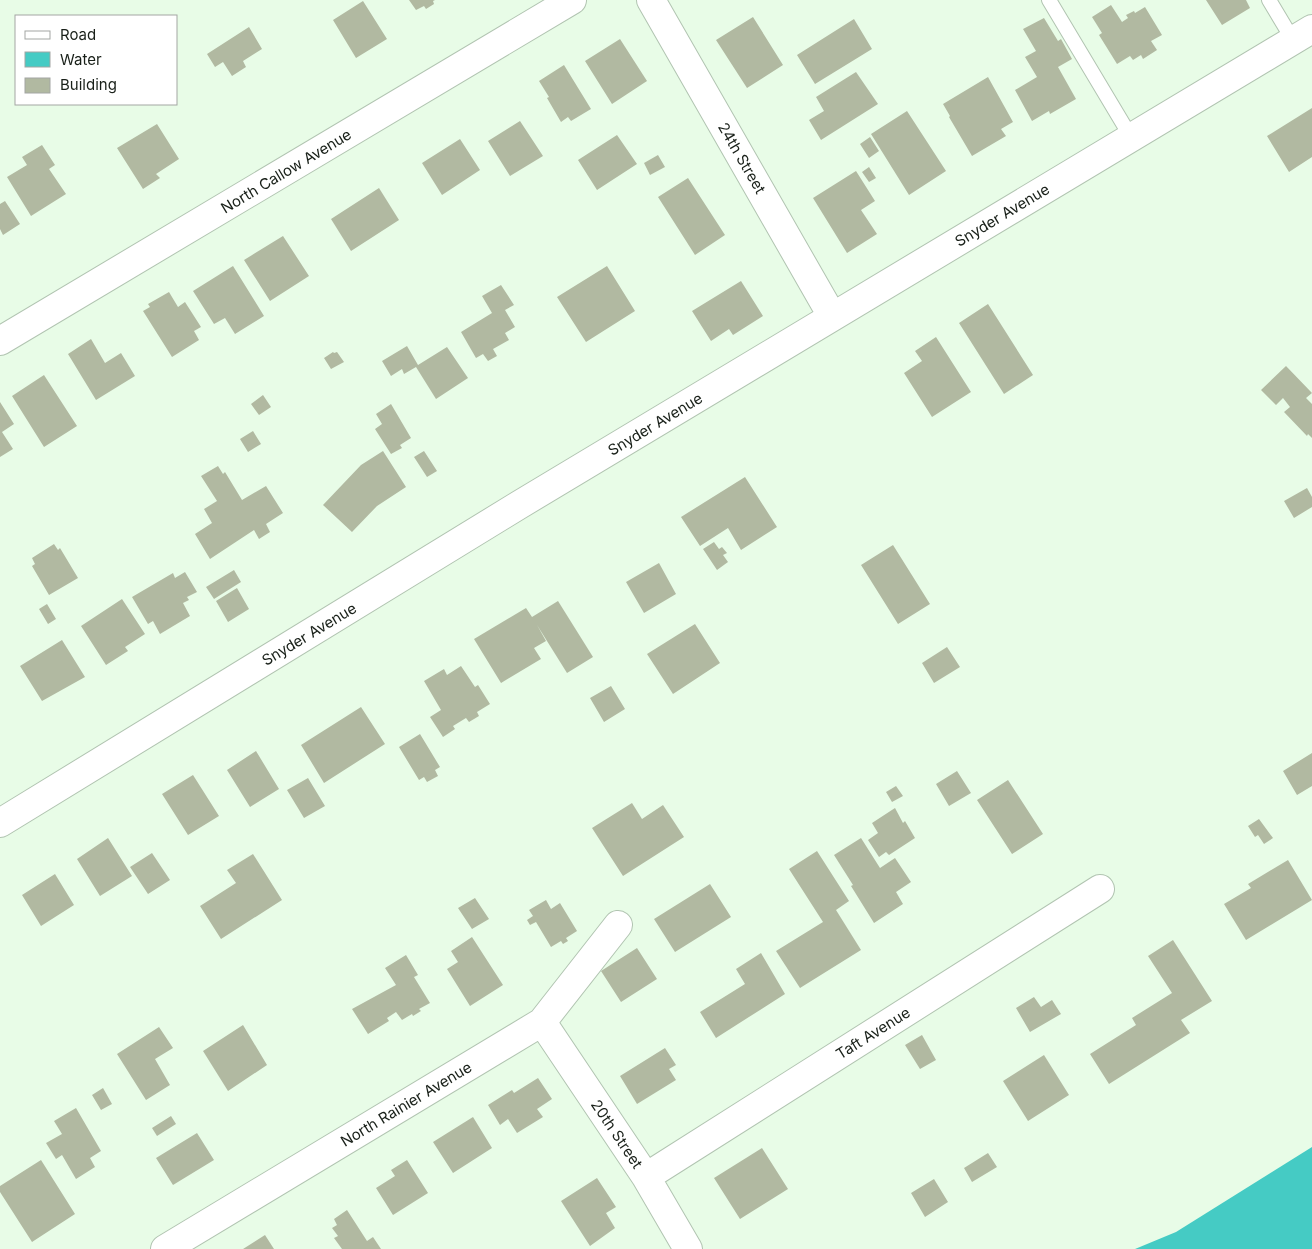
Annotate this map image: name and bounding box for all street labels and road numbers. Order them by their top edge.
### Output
street label: 24th Street [714,119,770,197]
street label: North Callow Avenue [217,125,355,217]
street label: Snyder Avenue [951,179,1053,251]
street label: Snyder Avenue [604,388,706,460]
street label: Snyder Avenue [258,598,360,670]
street label: Taft Avenue [832,1003,914,1063]
street label: North Rainier Avenue [337,1057,475,1151]
street label: 20th Street [587,1096,647,1172]

